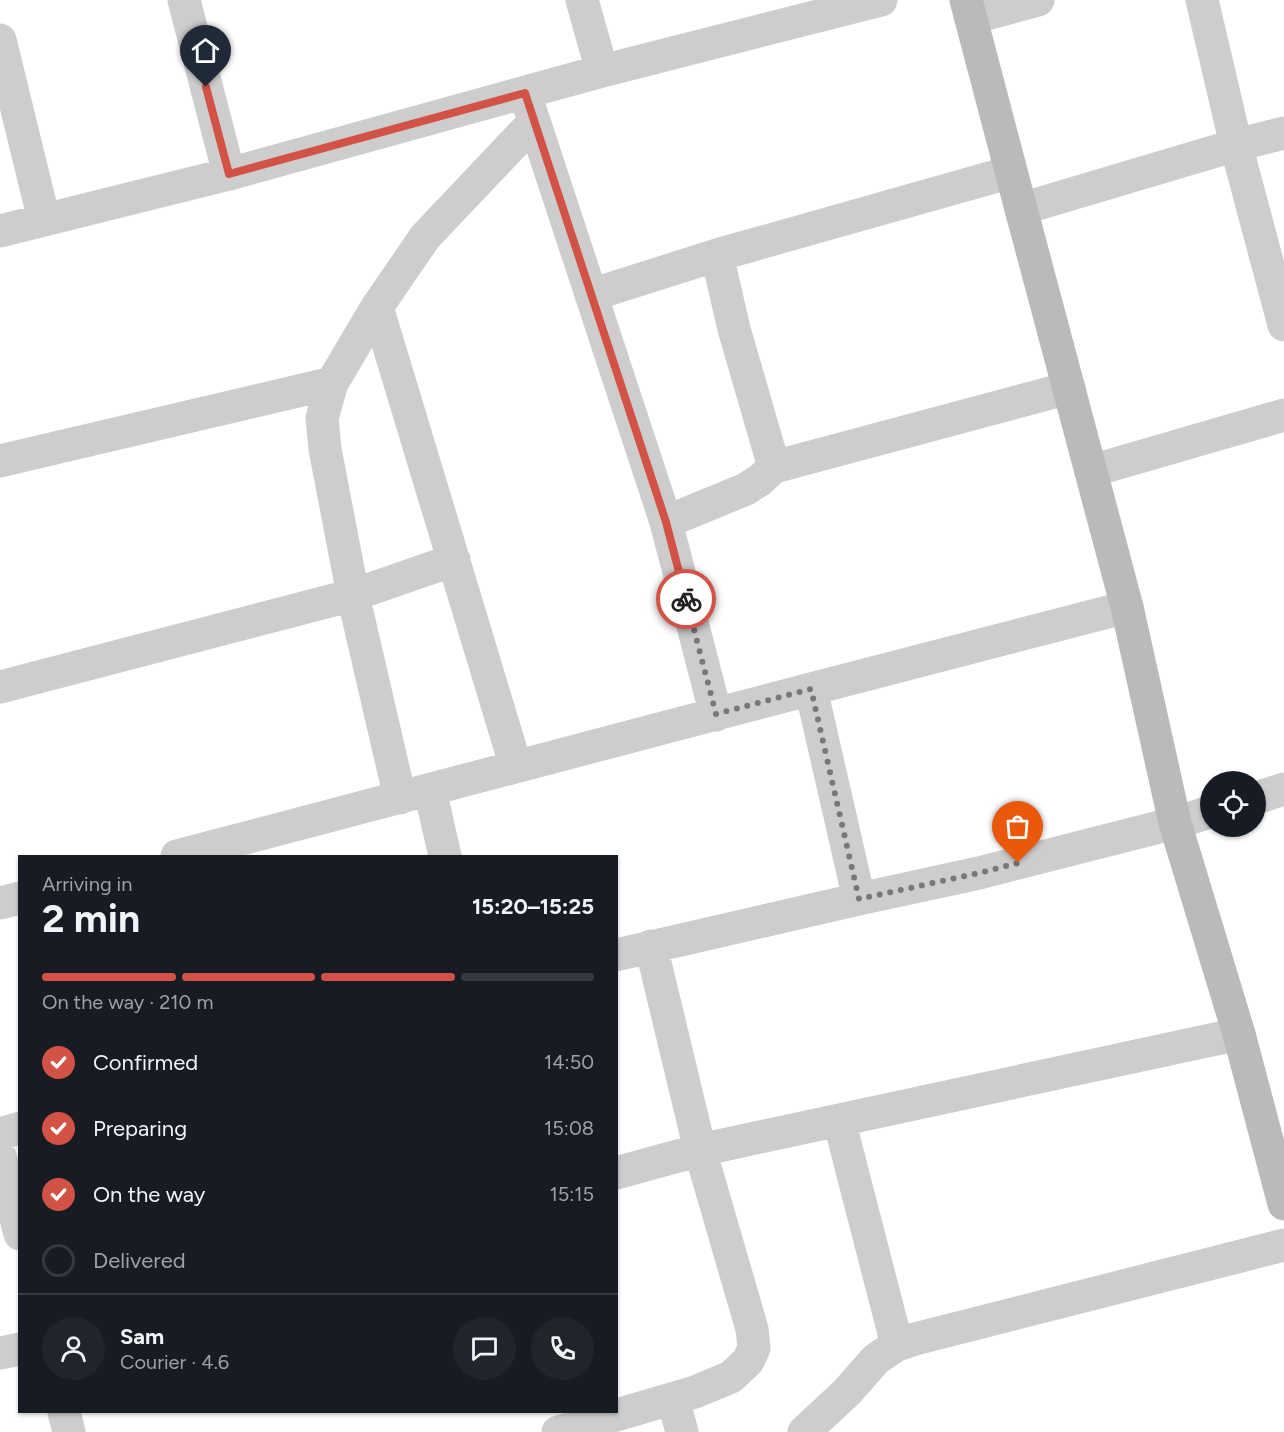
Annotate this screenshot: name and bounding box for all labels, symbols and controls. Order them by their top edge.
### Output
pin [180,25,231,87]
icon: home [189,34,222,67]
courier [656,569,716,629]
icon: bike [670,583,703,616]
map controls [1200,771,1266,837]
button: locate [1200,771,1266,837]
pin [992,801,1043,863]
icon: bag [1001,810,1034,843]
text: Arriving in [42,872,132,896]
text: 15:20–15:25 [472,893,594,920]
text: 2 min [42,895,140,942]
text: On the way · 210 m [42,990,213,1014]
icon: check [42,1046,75,1079]
text: Confirmed [93,1049,198,1076]
text: 14:50 [544,1050,594,1074]
icon: check [42,1112,75,1145]
text: Preparing [93,1115,187,1142]
text: 15:08 [544,1116,594,1140]
icon: check [42,1178,75,1211]
text: On the way [93,1181,205,1208]
text: 15:15 [549,1182,594,1206]
text: Delivered [93,1247,186,1274]
button: person [42,1317,105,1380]
button: chat [453,1317,516,1380]
button: phone [531,1317,594,1380]
text: Sam [120,1323,164,1350]
text: Courier · 4.6 [120,1350,229,1374]

